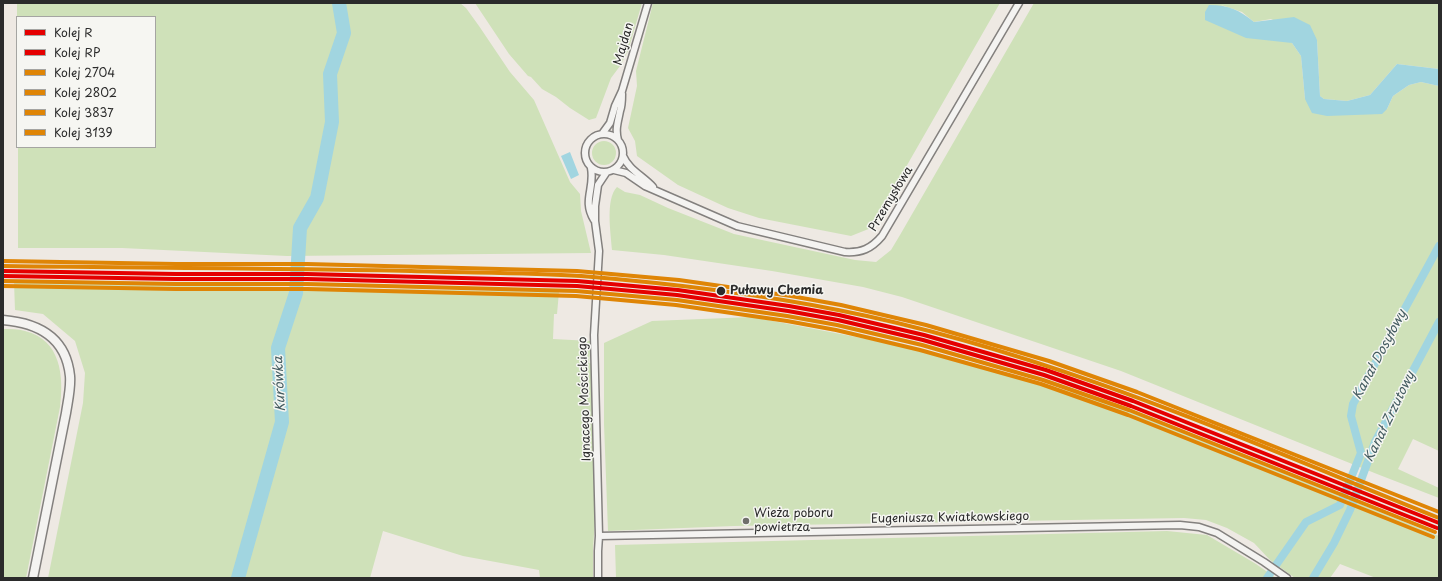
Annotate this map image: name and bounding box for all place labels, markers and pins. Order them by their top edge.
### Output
place label: Puławy Chemia [730,284,823,298]
marker: Puławy Chemia [715,285,727,297]
place label: Wieża poboru powietrza [754,507,833,535]
marker: Wieża poboru powietrza [741,516,751,526]

